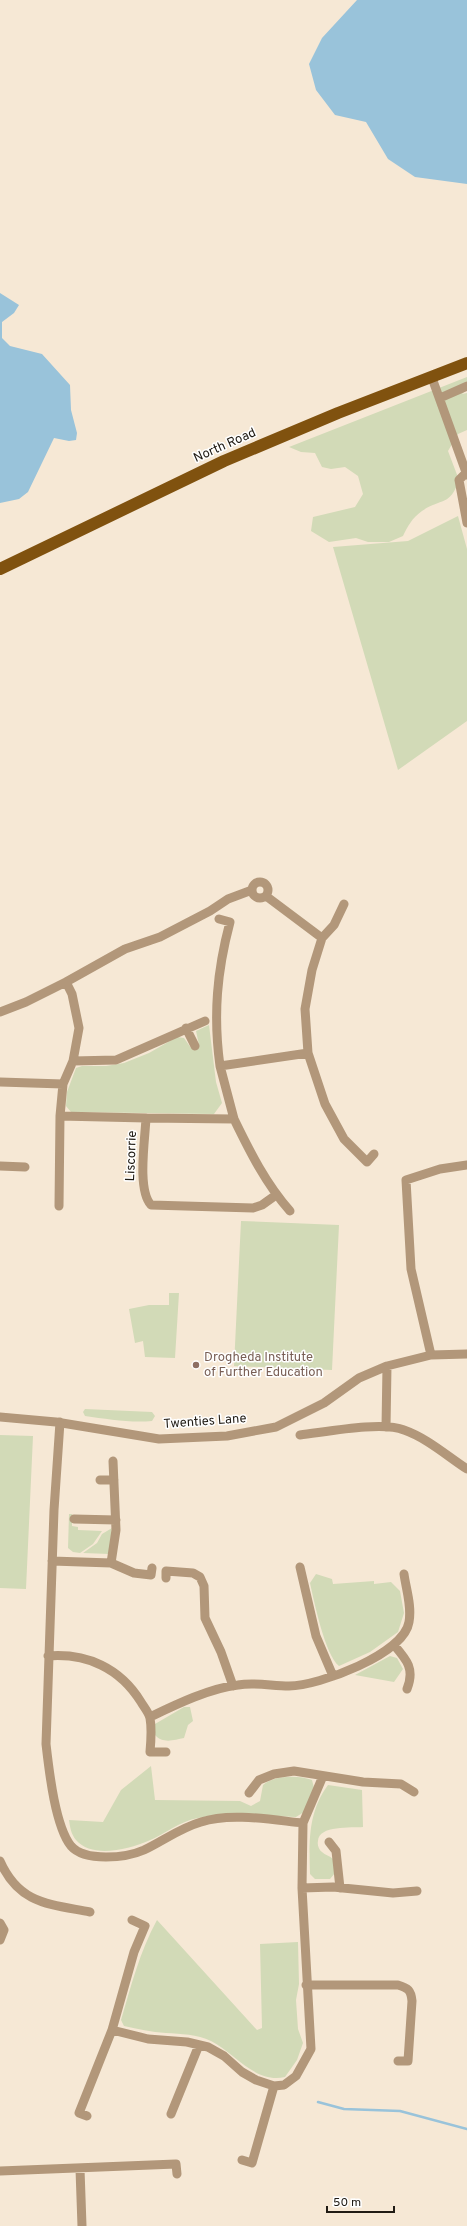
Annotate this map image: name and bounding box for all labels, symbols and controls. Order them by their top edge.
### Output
street label: North Road [191,425,259,467]
street label: Liscorrie [123,1130,141,1182]
place label: Drogheda Institute of Further Education [204,1350,323,1381]
marker: Drogheda Institute of Further Education [191,1360,201,1370]
street label: Twenties Lane [163,1411,247,1433]
scale bar [327,2188,394,2214]
text: 50 m [333,2195,361,2211]

